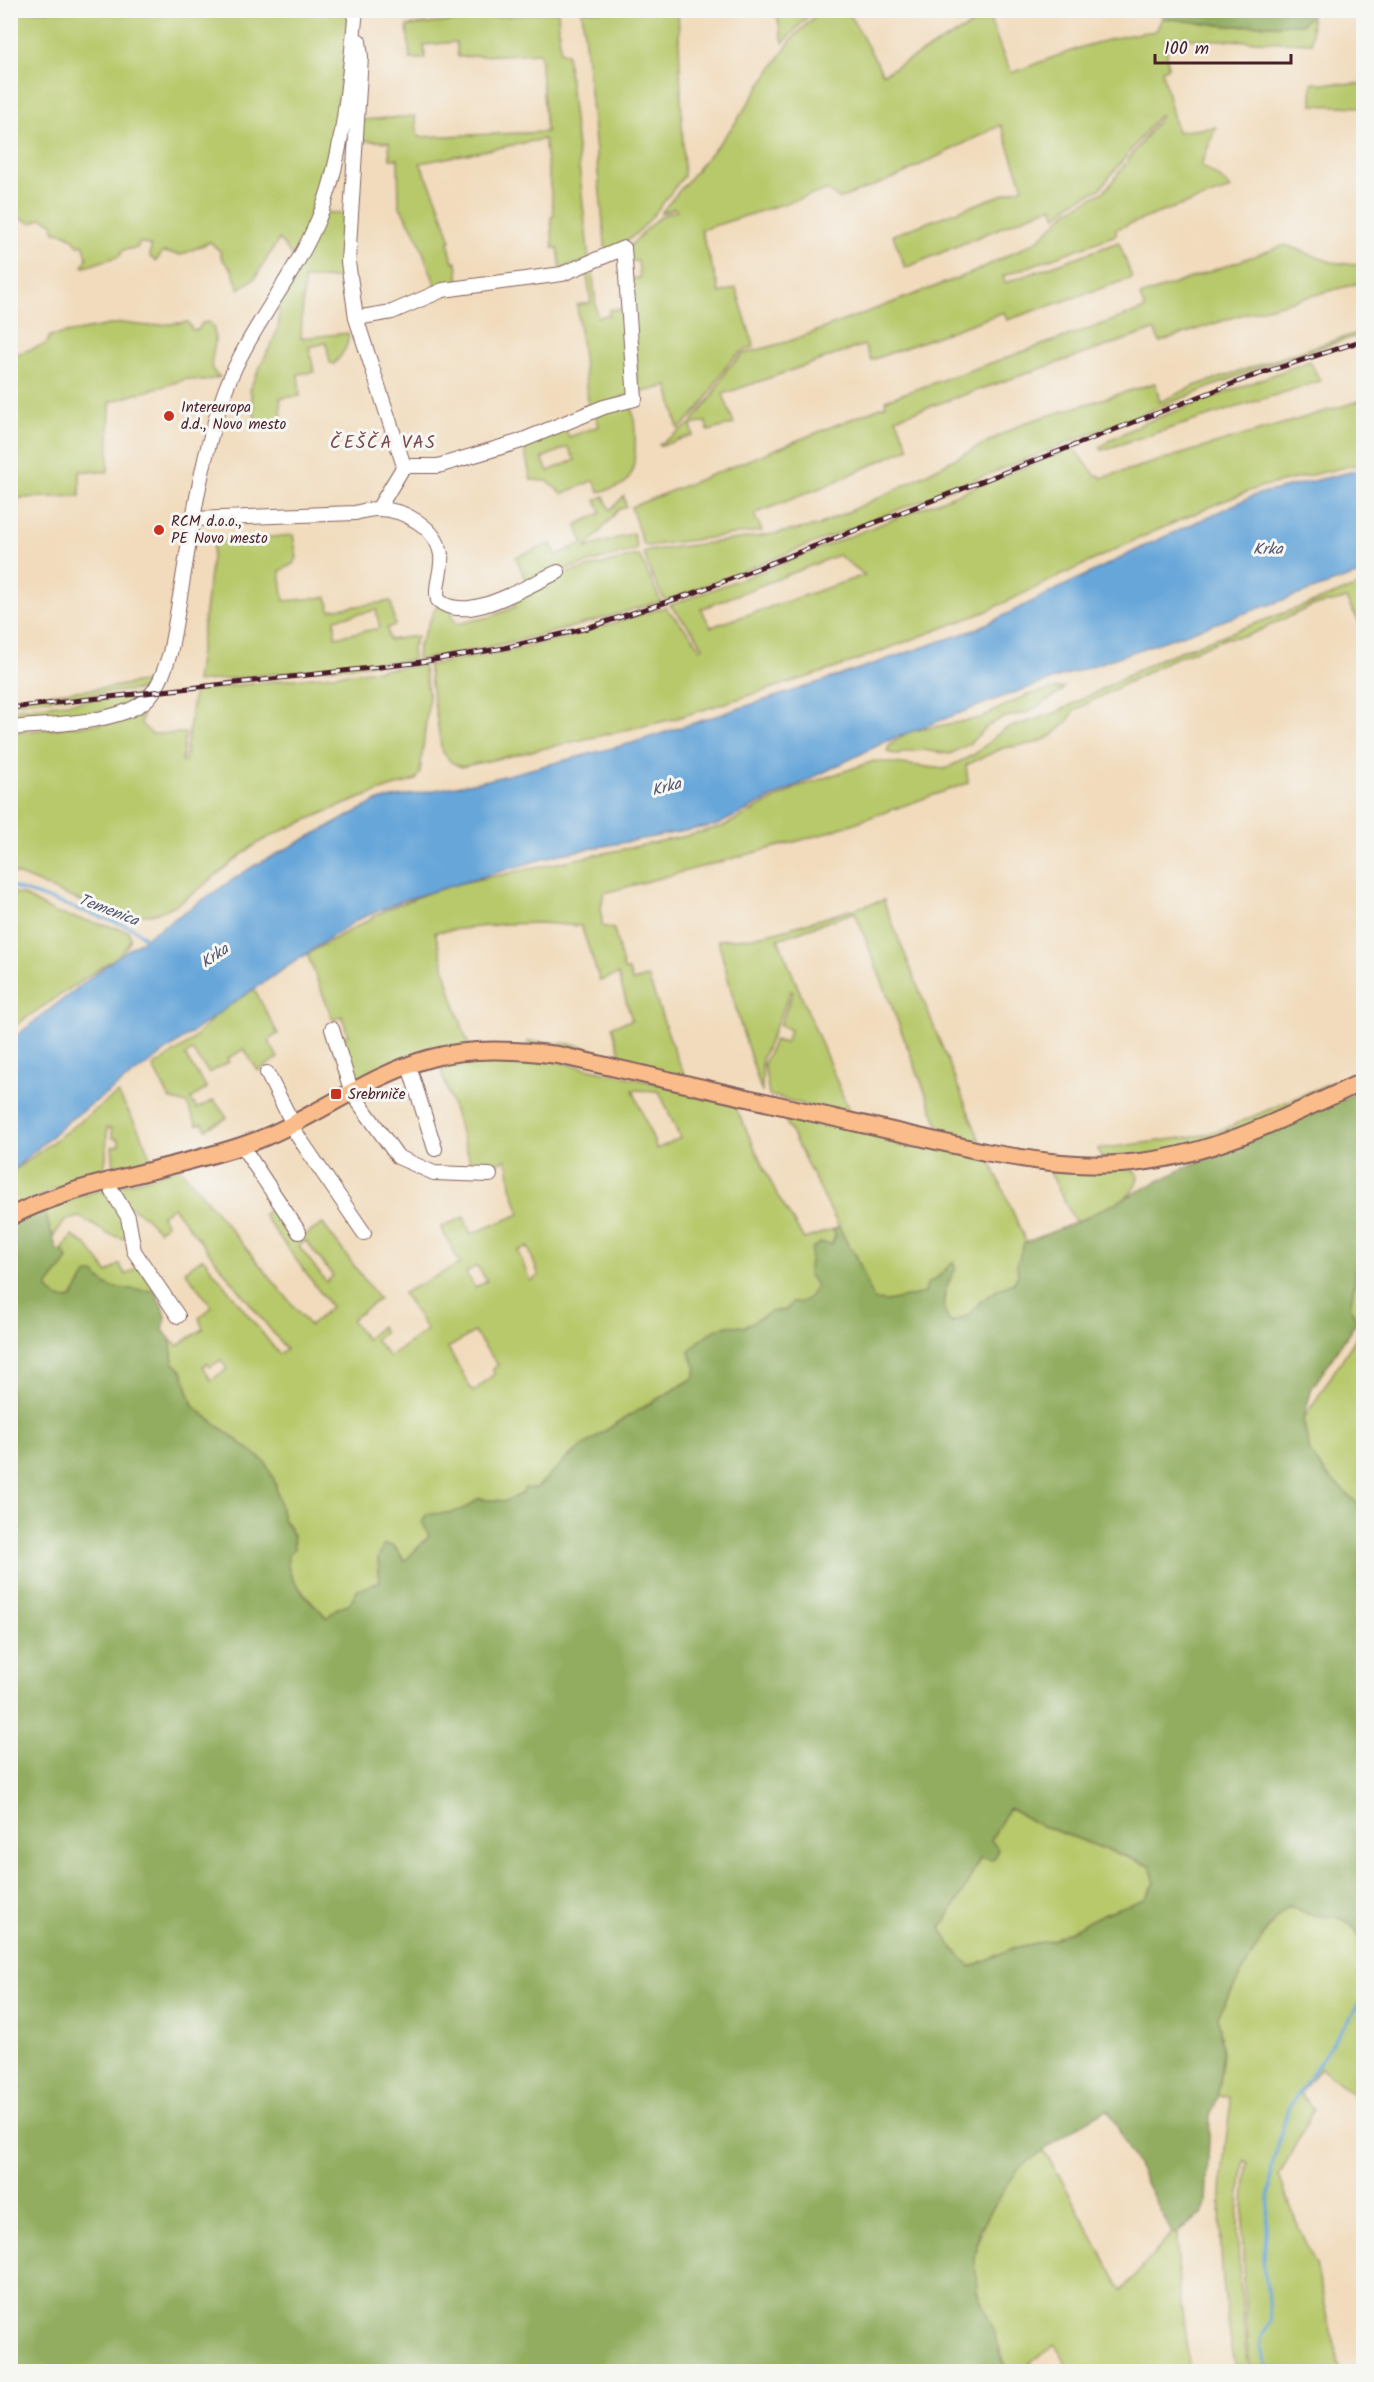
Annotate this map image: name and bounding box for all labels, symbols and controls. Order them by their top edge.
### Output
scale bar [1155,27,1292,65]
text: 100 m [1164,35,1209,64]
place label: Intereuropa d.d., Novo mesto [181,396,286,437]
marker: Intereuropa d.d., Novo mesto [162,409,176,423]
district label: ČEŠČA VAS [330,429,436,458]
place label: RCM d.o.o., PE Novo mesto [171,510,268,551]
marker: RCM d.o.o., PE Novo mesto [152,523,166,537]
water label: Krka [1253,537,1284,562]
water label: Krka [649,771,685,803]
water label: Temenica [75,888,144,934]
water label: Krka [195,937,235,975]
place label: Srebrniče [348,1083,406,1107]
marker: Srebrniče [329,1087,343,1101]

